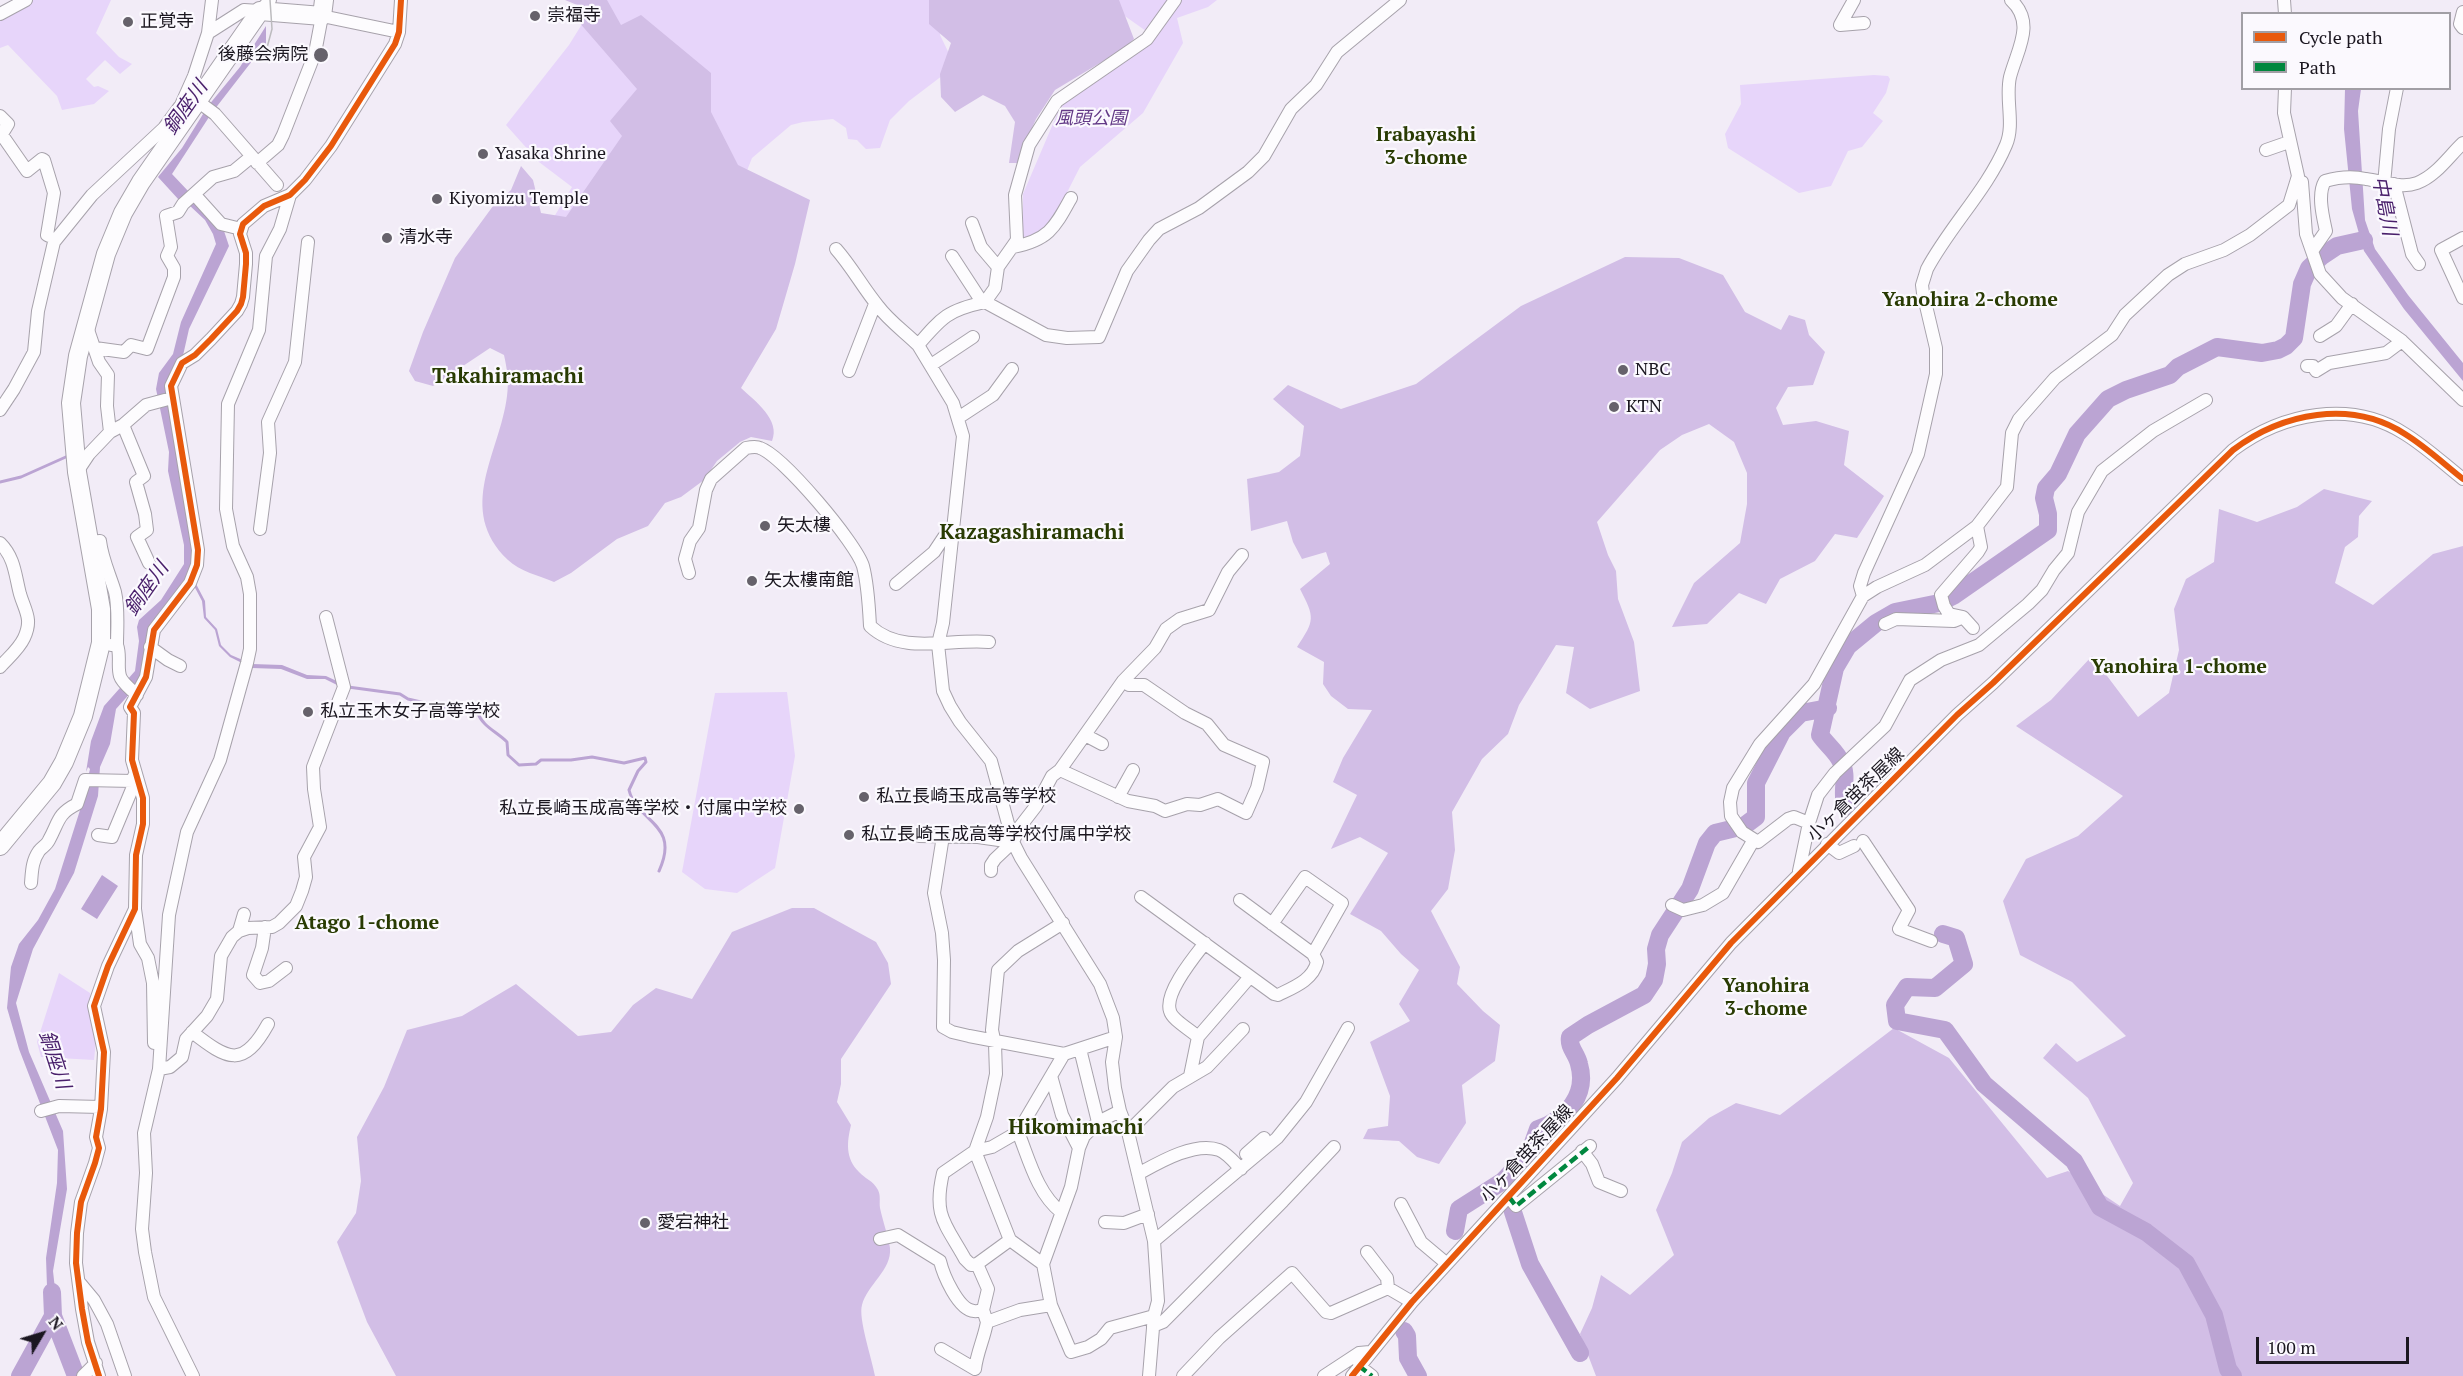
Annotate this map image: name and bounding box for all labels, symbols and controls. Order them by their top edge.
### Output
place label: 崇福寺 [547,5,601,27]
marker: 崇福寺 [528,9,542,23]
place label: 正覚寺 [140,11,194,33]
legend [2241,12,2451,90]
marker: 正覚寺 [121,15,135,29]
text: Cycle path [2299,25,2383,49]
place label: 後藤会病院 [218,44,308,66]
marker: 後藤会病院 [312,46,330,64]
text: Path [2299,55,2336,79]
water label: 銅座川 [159,77,213,139]
park label: 風頭公園 [1055,108,1127,130]
district label: Irabayashi 3-chome [1376,123,1476,170]
place label: Yasaka Shrine [495,143,606,165]
marker: Yasaka Shrine [476,147,490,161]
water label: 中島川 [2366,174,2402,238]
place label: Kiyomizu Temple [449,188,588,210]
marker: Kiyomizu Temple [430,192,444,206]
place label: 清水寺 [399,227,453,249]
marker: 清水寺 [380,231,394,245]
district label: Yanohira 2-chome [1882,288,2058,312]
place label: NBC [1635,359,1671,381]
marker: NBC [1616,363,1630,377]
district label: Takahiramachi [432,364,584,390]
place label: KTN [1626,396,1662,418]
marker: KTN [1607,400,1621,414]
place label: 矢太樓 [777,515,831,537]
marker: 矢太樓 [758,519,772,533]
district label: Kazagashiramachi [939,520,1125,546]
water label: 銅座川 [120,558,174,620]
place label: 矢太樓南館 [764,570,854,592]
marker: 矢太樓南館 [745,574,759,588]
district label: Yanohira 1-chome [2091,655,2267,679]
place label: 私立玉木女子高等学校 [320,701,500,723]
marker: 私立玉木女子高等学校 [301,705,315,719]
street label: 小ヶ倉蛍茶屋線 [1803,743,1909,847]
place label: 私立長崎玉成高等学校 [876,786,1056,808]
marker: 私立長崎玉成高等学校 [857,790,871,804]
place label: 私立長崎玉成高等学校・付属中学校 [499,798,787,820]
marker: 私立長崎玉成高等学校・付属中学校 [792,802,806,816]
place label: 私立長崎玉成高等学校付属中学校 [861,824,1131,846]
marker: 私立長崎玉成高等学校付属中学校 [842,828,856,842]
district label: Atago 1-chome [295,911,439,935]
district label: Yanohira 3-chome [1722,974,1810,1021]
water label: 銅座川 [33,1028,75,1092]
street label: 小ヶ倉蛍茶屋線 [1476,1101,1578,1207]
district label: Hikomimachi [1008,1115,1144,1141]
place label: 愛宕神社 [657,1212,729,1234]
marker: 愛宕神社 [638,1216,652,1230]
north arrow [12,1304,72,1364]
text: N [44,1311,69,1334]
scale bar [2259,1325,2412,1363]
text: 100 m [2267,1335,2316,1359]

